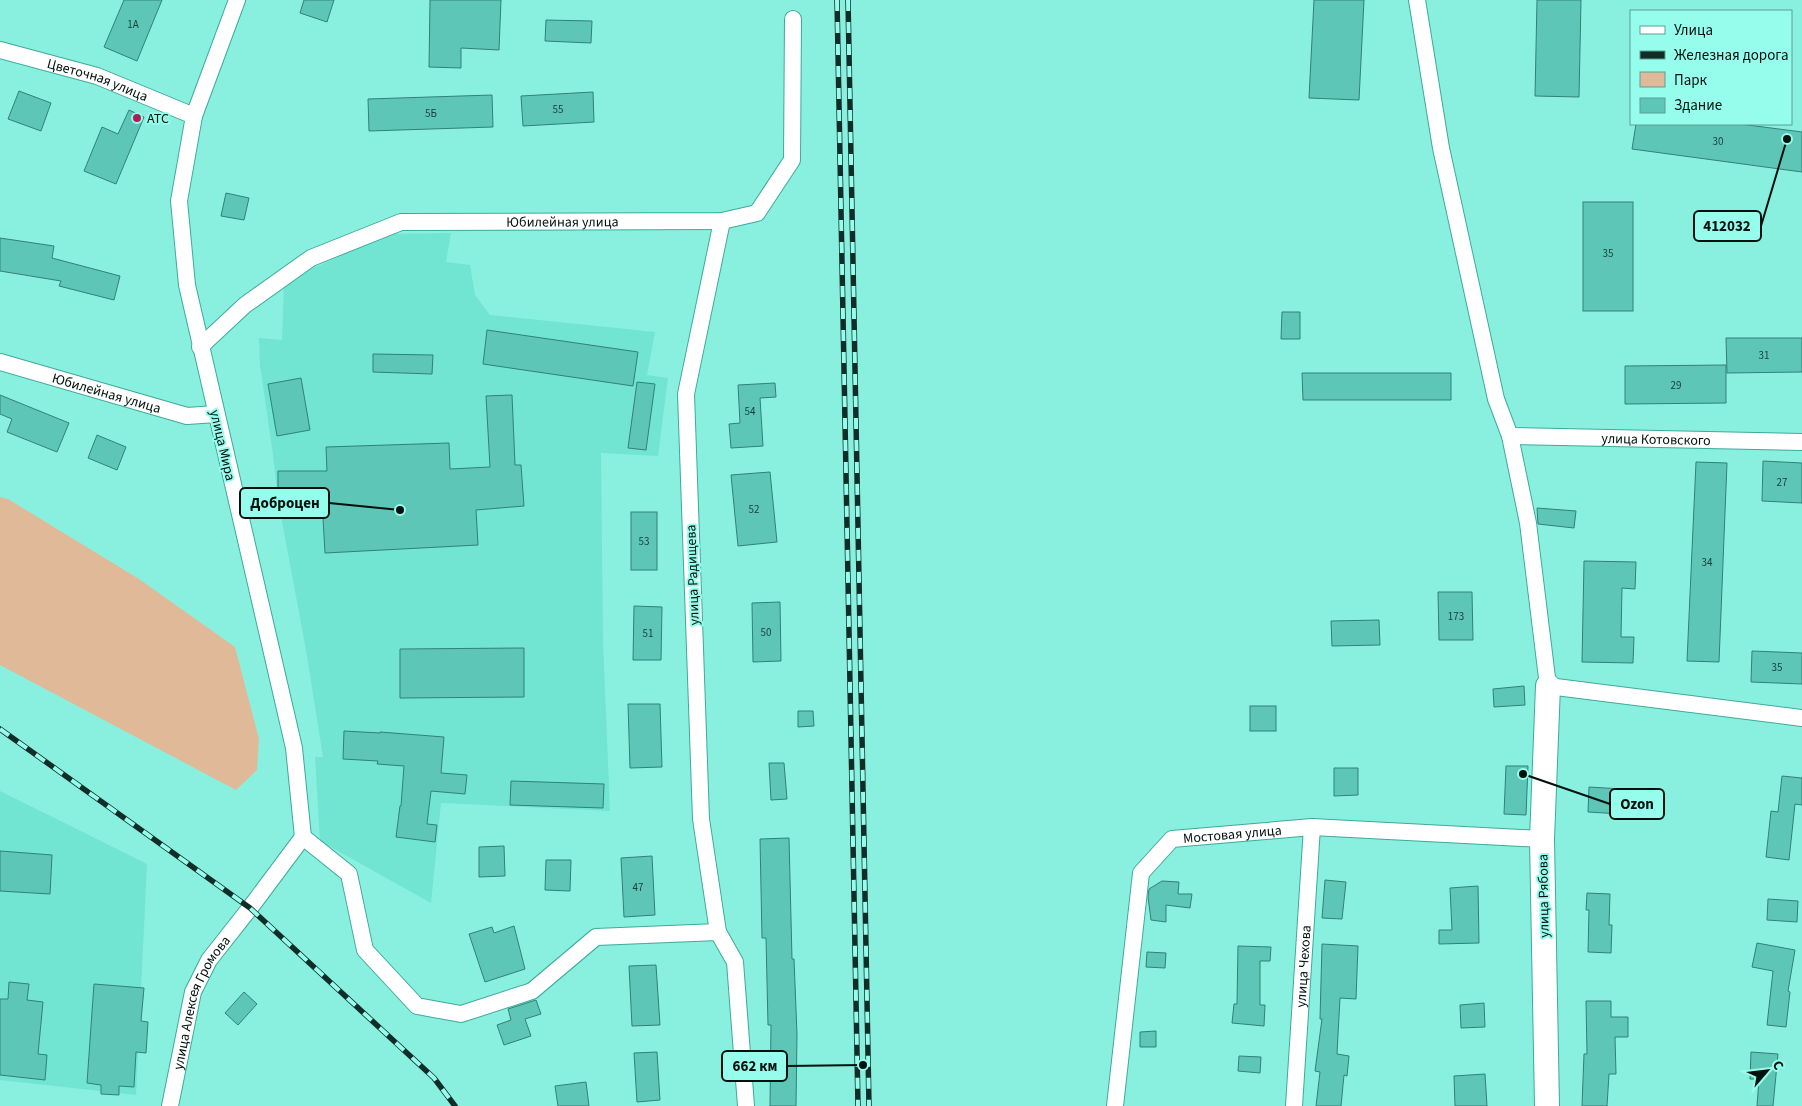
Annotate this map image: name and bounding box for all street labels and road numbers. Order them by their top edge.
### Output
street label: Цветочная улица [45,54,151,107]
street label: Юбилейная улица [506,212,619,233]
street label: Юбилейная улица [50,369,163,419]
street label: улица Мира [204,408,240,483]
street label: улица Котовского [1601,429,1711,451]
street label: улица Радищева [681,524,705,626]
street label: Мостовая улица [1182,821,1282,849]
street label: улица Рябова [1533,854,1555,938]
street label: улица Чехова [1291,925,1317,1008]
street label: улица Алексея Громова [169,932,235,1072]

